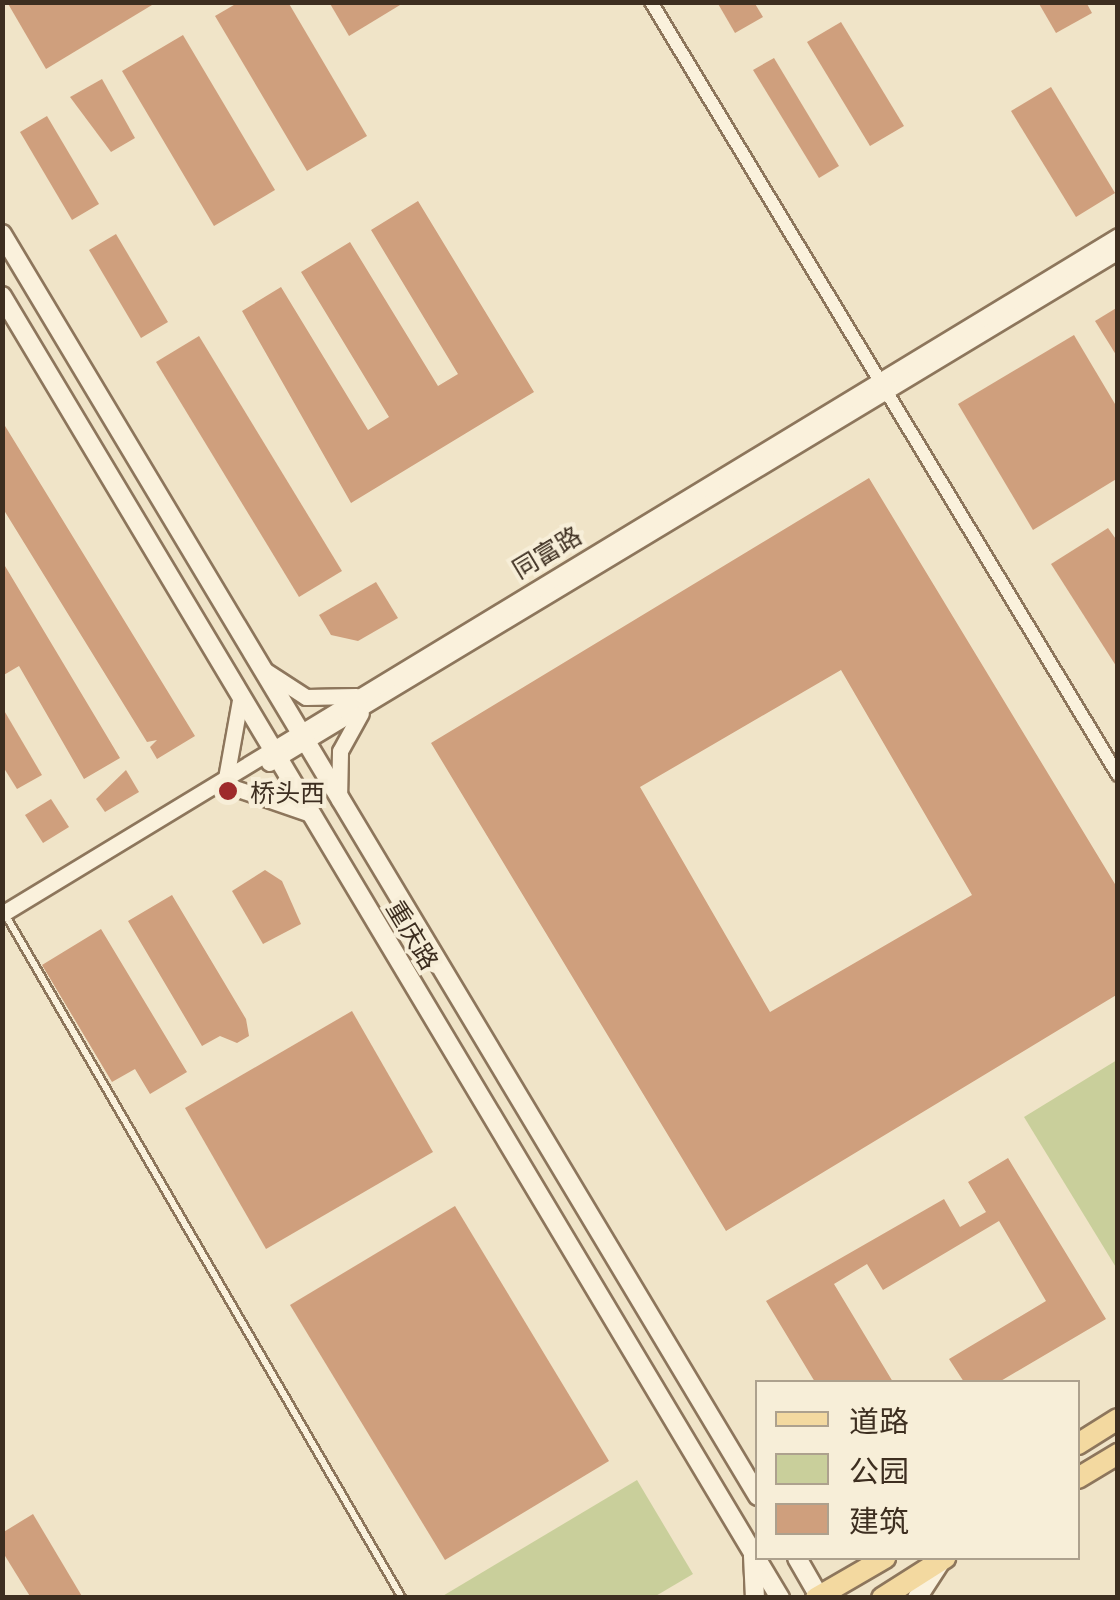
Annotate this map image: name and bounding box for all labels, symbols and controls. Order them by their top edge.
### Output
street label: 同富路 [506,519,586,583]
place label: 桥头西 [250,776,325,806]
marker: 桥头西 [215,778,241,804]
street label: 重庆路 [382,894,446,974]
legend [755,1380,1080,1560]
text: 道路 [849,1397,909,1441]
text: 公园 [849,1447,909,1491]
text: 建筑 [849,1497,909,1541]

